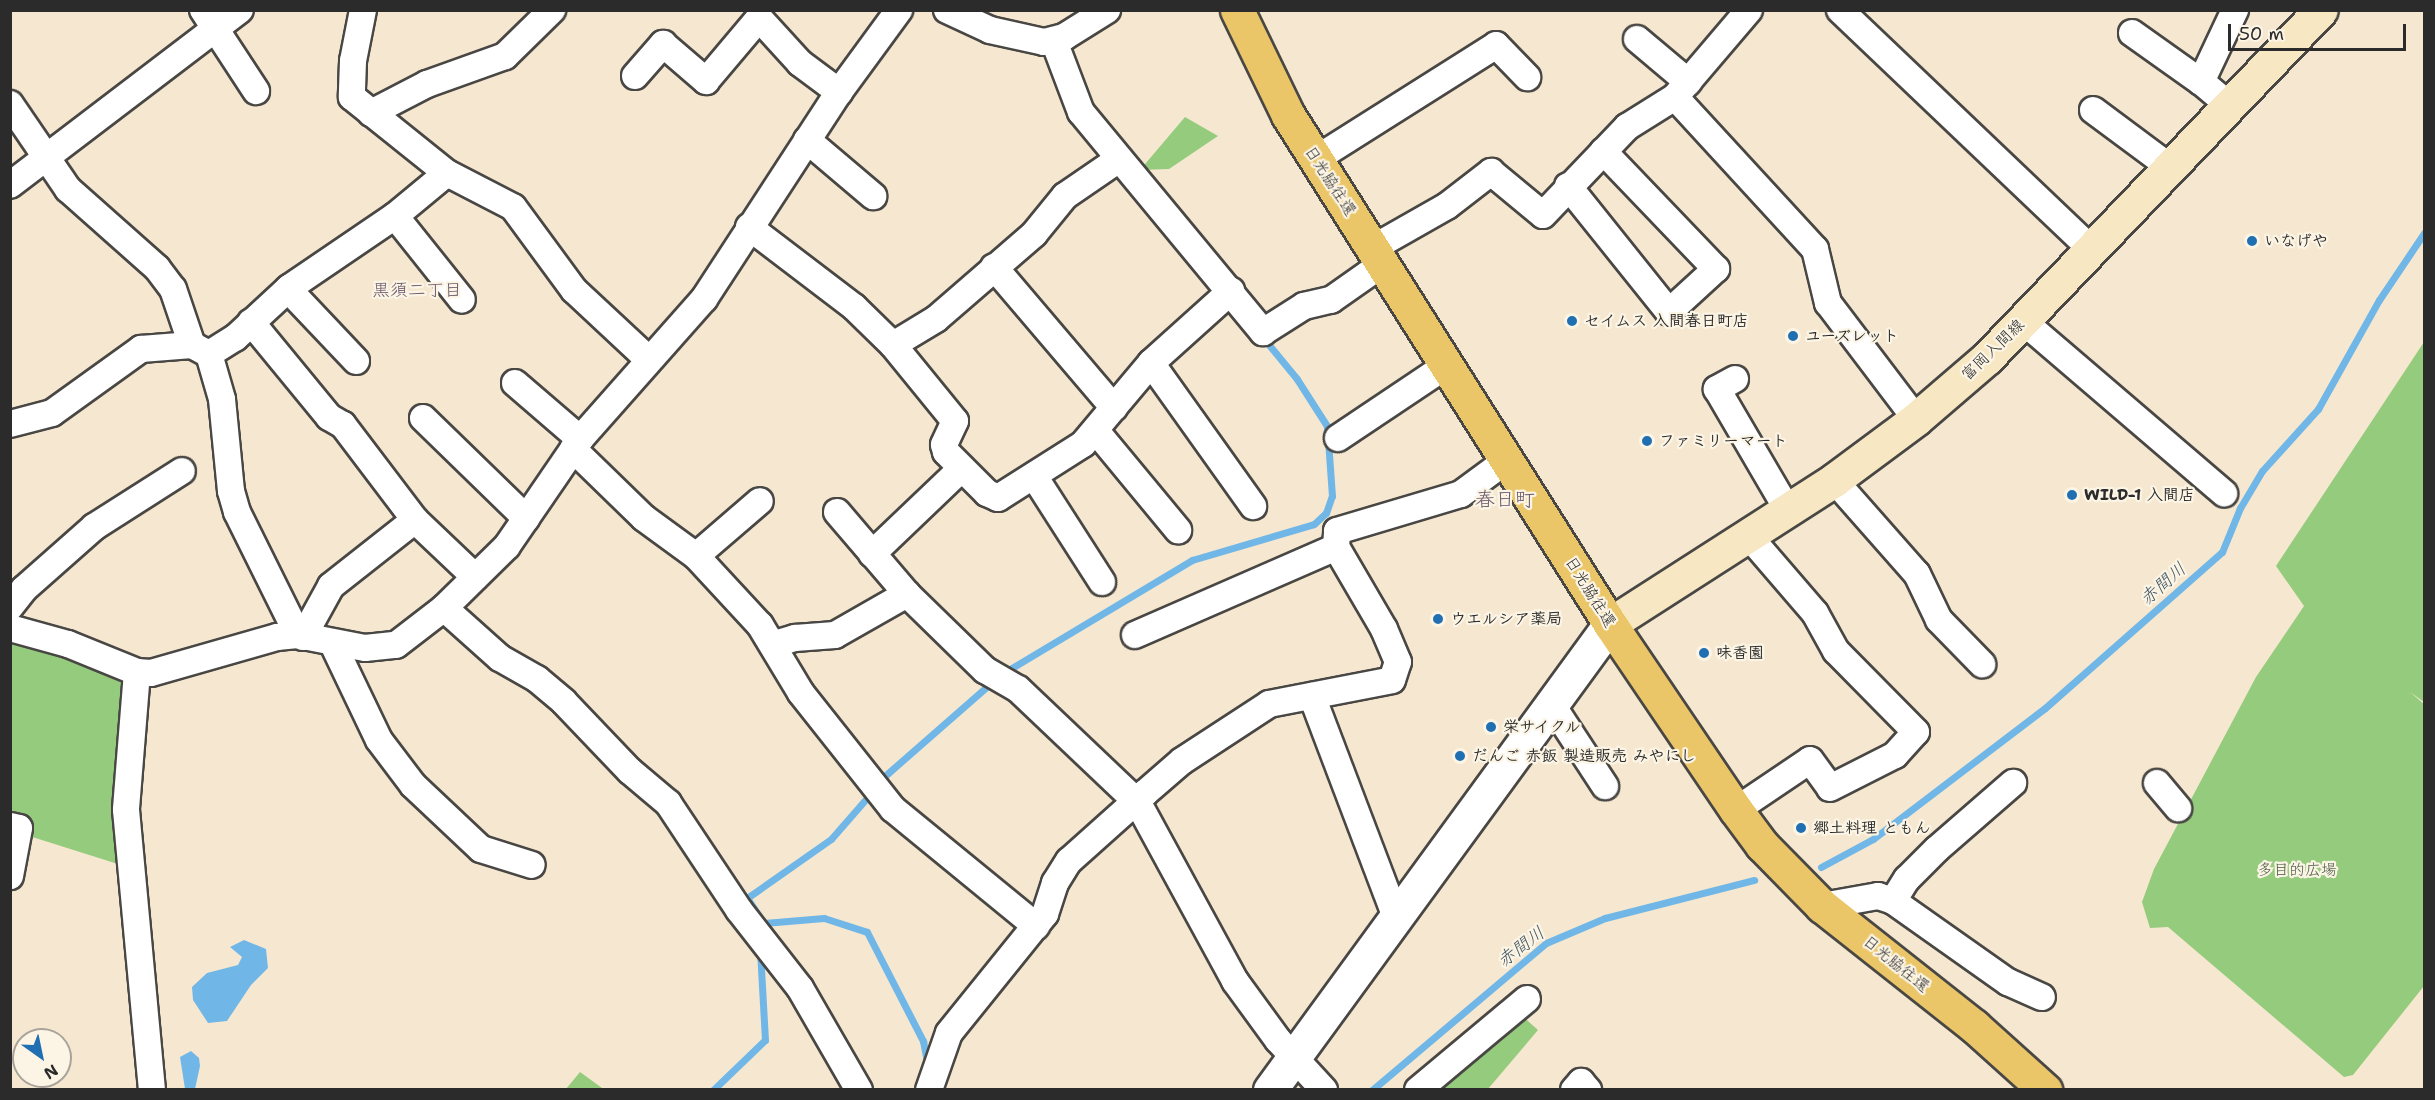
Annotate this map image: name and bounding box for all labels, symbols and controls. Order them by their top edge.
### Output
scale bar [2231,12,2410,50]
text: 50 m [2239,22,2284,46]
street label: 日光脇往還 [1300,142,1360,220]
place label: いなげや [2264,231,2328,251]
marker: いなげや [2245,234,2259,248]
district label: 黒須二丁目 [372,279,462,301]
place label: セイムス 入間春日町店 [1584,311,1750,331]
marker: セイムス 入間春日町店 [1565,314,1579,328]
street label: 富岡入間線 [1958,315,2028,385]
place label: ユーズレット [1805,326,1900,346]
marker: ユーズレット [1786,329,1800,343]
place label: ファミリーマート [1659,431,1787,451]
marker: ファミリーマート [1640,434,1654,448]
place label: WILD-1 入間店 [2084,485,2195,505]
district label: 春日町 [1475,487,1535,511]
marker: WILD-1 入間店 [2065,488,2079,502]
street label: 日光脇往還 [1561,553,1619,631]
water label: 赤間川 [2136,558,2190,610]
place label: ウエルシア薬局 [1450,609,1562,629]
marker: ウエルシア薬局 [1431,612,1445,626]
place label: 味香園 [1716,643,1764,663]
marker: 味香園 [1697,646,1711,660]
place label: 栄サイクル [1503,717,1583,737]
marker: 栄サイクル [1484,720,1498,734]
place label: だんご 赤飯 製造販売 みやにし [1472,746,1697,766]
marker: だんご 赤飯 製造販売 みやにし [1453,749,1467,763]
place label: 郷土料理 ともん [1813,818,1931,838]
marker: 郷土料理 ともん [1794,821,1808,835]
park label: 多目的広場 [2257,860,2337,880]
water label: 赤間川 [1493,922,1549,972]
street label: 日光脇往還 [1859,931,1933,997]
north arrow [12,1028,72,1088]
text: N [40,1060,62,1084]

